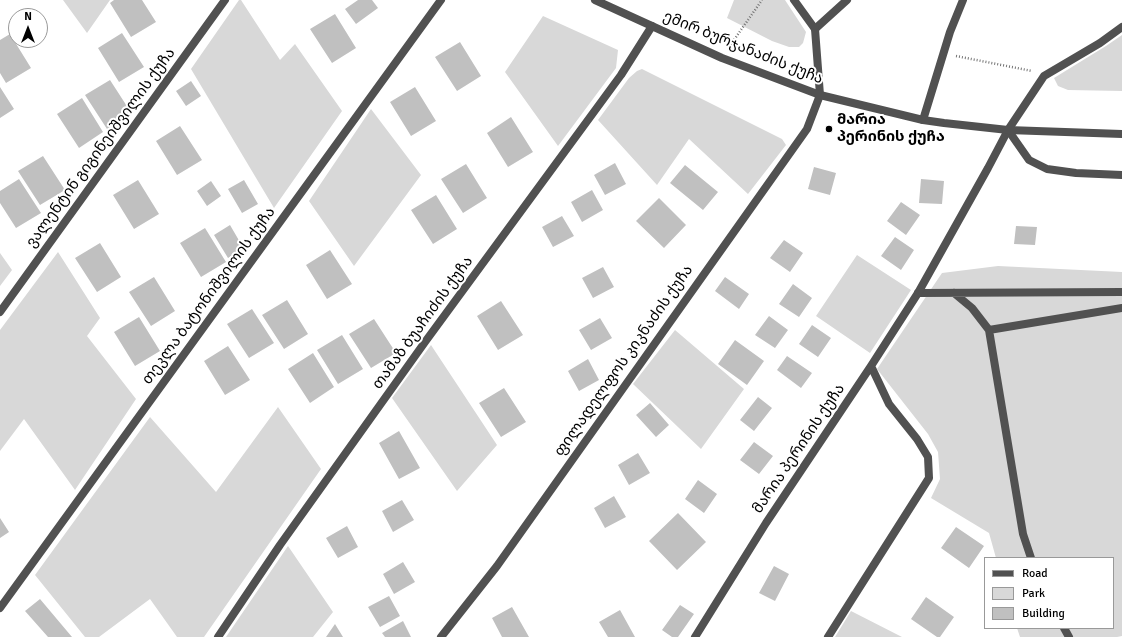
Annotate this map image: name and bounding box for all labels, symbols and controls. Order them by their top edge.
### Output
north arrow [8,8,48,48]
street label: ემირ ბურჯანაძის ქუჩა [660,8,826,88]
text: N [24,10,32,23]
street label: ვალენტინ გიგინეიშვილის ქუჩა [23,45,179,251]
place label: მარია პერინის ქუჩა [837,111,945,146]
marker: მარია პერინის ქუჩა [824,124,834,134]
street label: თეკლა ბატონიშვილის ქუჩა [138,204,280,388]
street label: თამაზ ბუაჩიძის ქუჩა [369,253,477,393]
street label: ფილადელფოს კიკნაძის ქუჩა [551,262,697,460]
street label: მარია პერინის ქუჩა [749,381,849,517]
legend [984,557,1114,629]
text: Road [1022,566,1048,581]
text: Park [1022,586,1045,601]
text: Building [1022,606,1065,621]

